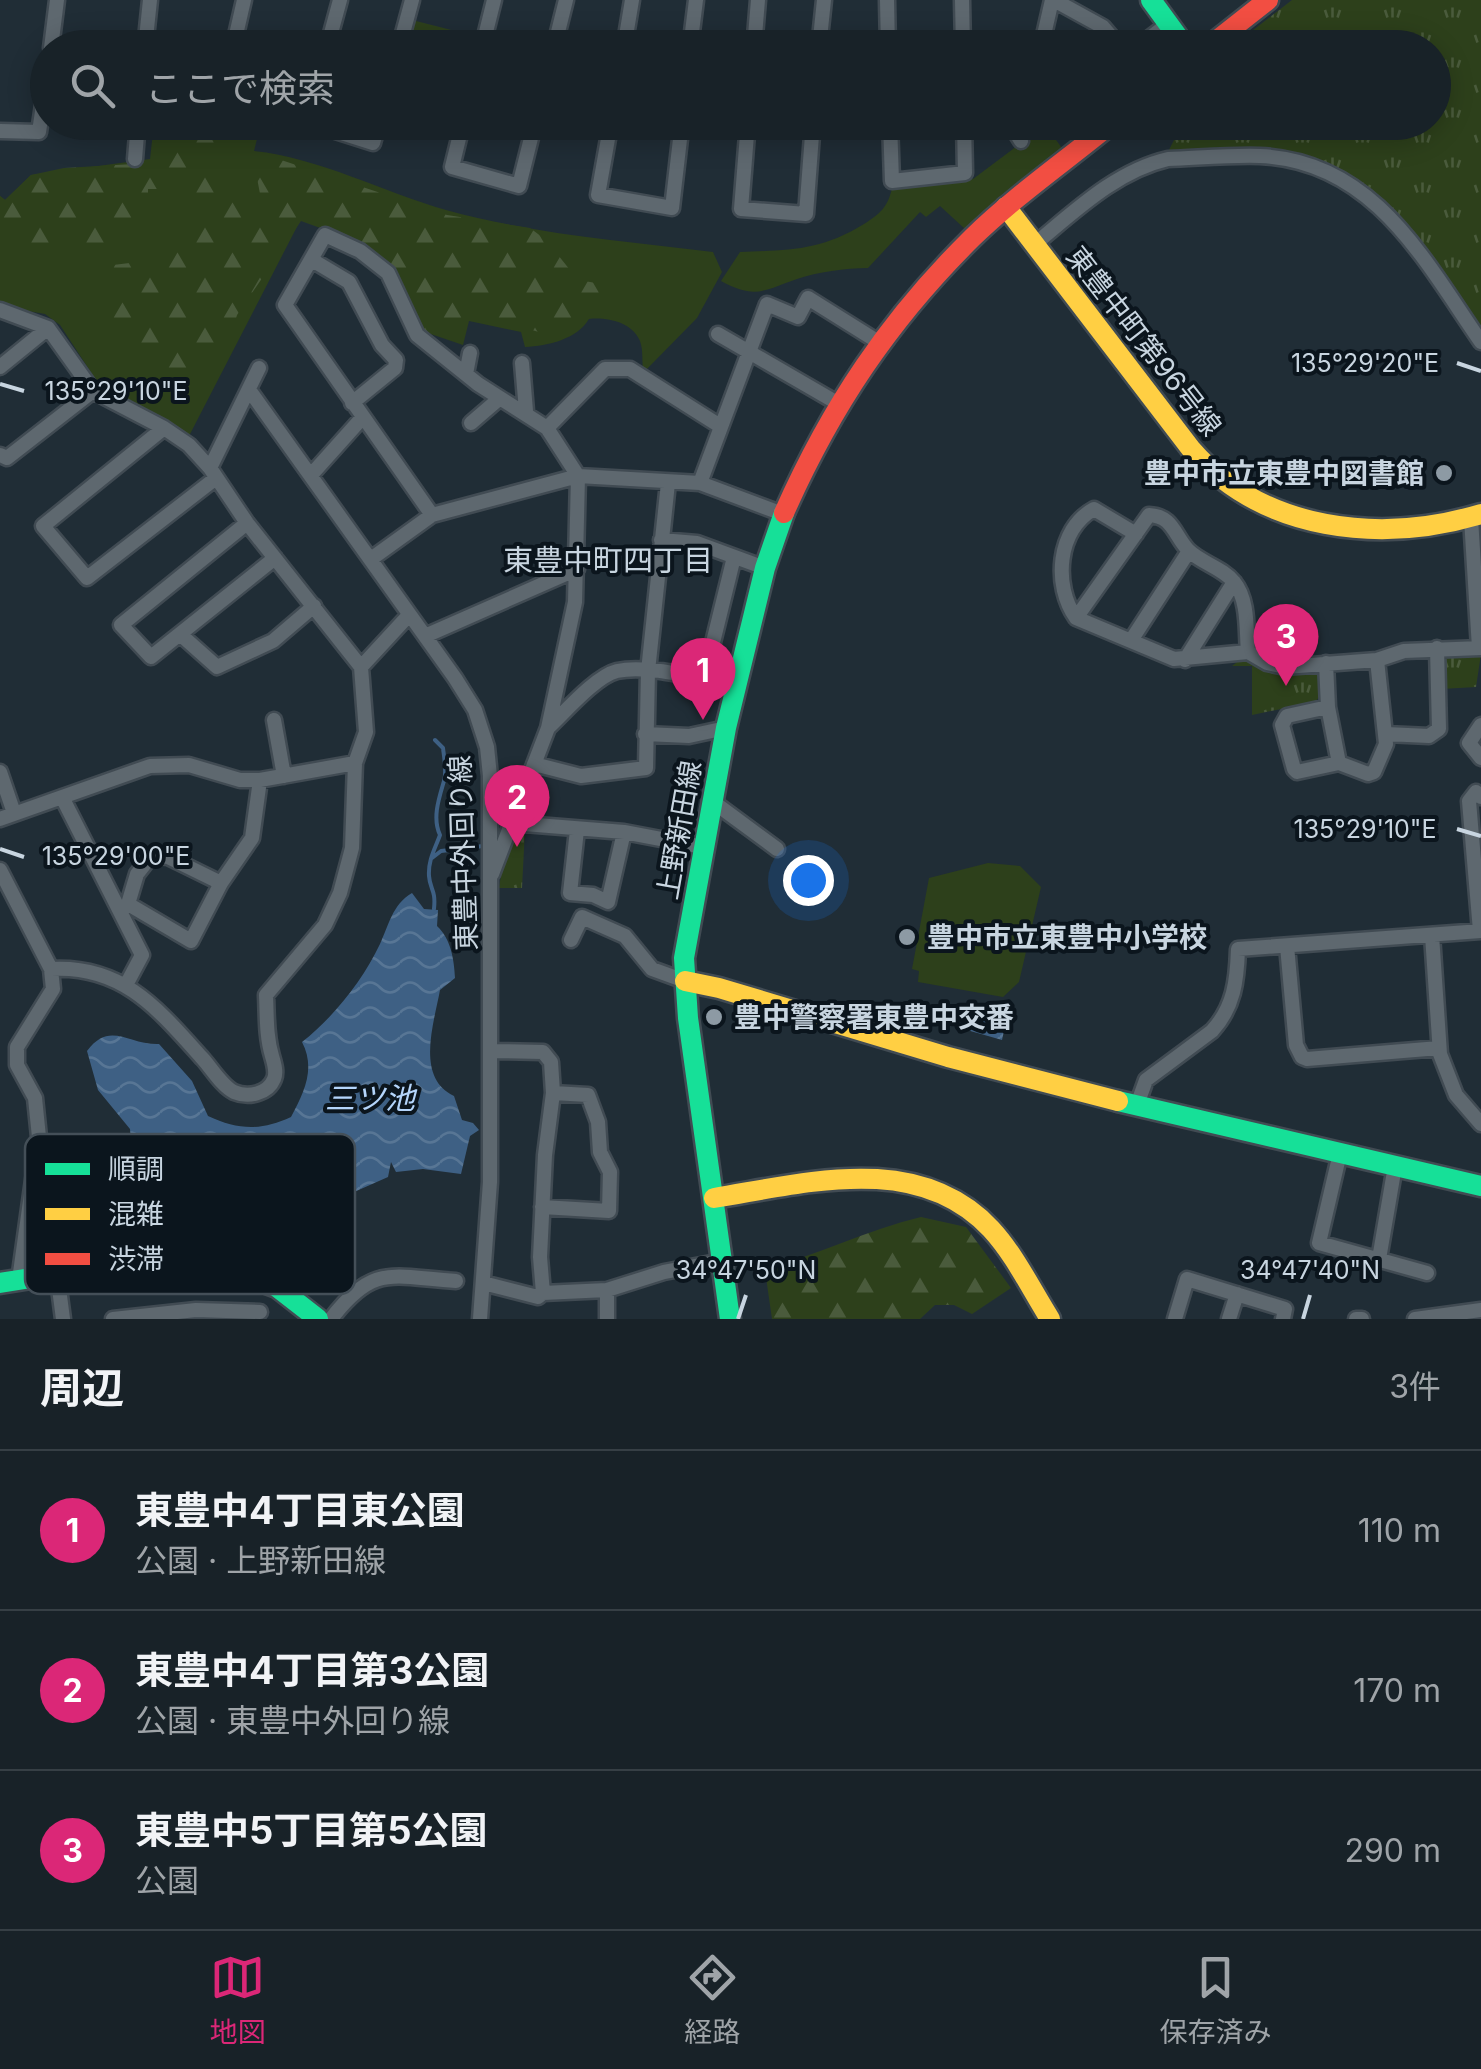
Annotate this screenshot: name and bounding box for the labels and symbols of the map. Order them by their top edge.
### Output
street label: 東豊中町第96号線 [1060,240,1228,442]
text: 135°29'20"E [1291,348,1439,378]
text: 135°29'10"E [44,376,188,406]
place label: 豊中市立東豊中図書館 [1144,456,1424,490]
marker: 豊中市立東豊中図書館 [1433,462,1455,484]
district label: 東豊中町四丁目 [503,542,713,578]
pin: 3 [1254,604,1318,686]
pin: 1 [670,638,736,720]
street label: 東豊中外回り線 [443,754,483,952]
street label: 上野新田線 [650,758,708,902]
pin: 2 [484,764,550,847]
text: 135°29'10"E [1293,814,1437,844]
text: 135°29'00"E [42,841,190,871]
your location [783,855,834,906]
place label: 豊中市立東豊中小学校 [927,920,1207,954]
marker: 豊中市立東豊中小学校 [896,926,918,948]
place label: 豊中警察署東豊中交番 [734,1000,1014,1034]
marker: 豊中警察署東豊中交番 [703,1006,725,1028]
water label: 三ツ池 [325,1080,418,1116]
legend [25,1134,355,1294]
text: 順調 [108,1152,164,1186]
text: 混雑 [108,1197,164,1231]
text: 渋滞 [108,1242,164,1276]
text: 34°47'50"N [676,1255,816,1285]
text: 34°47'40"N [1240,1255,1380,1285]

